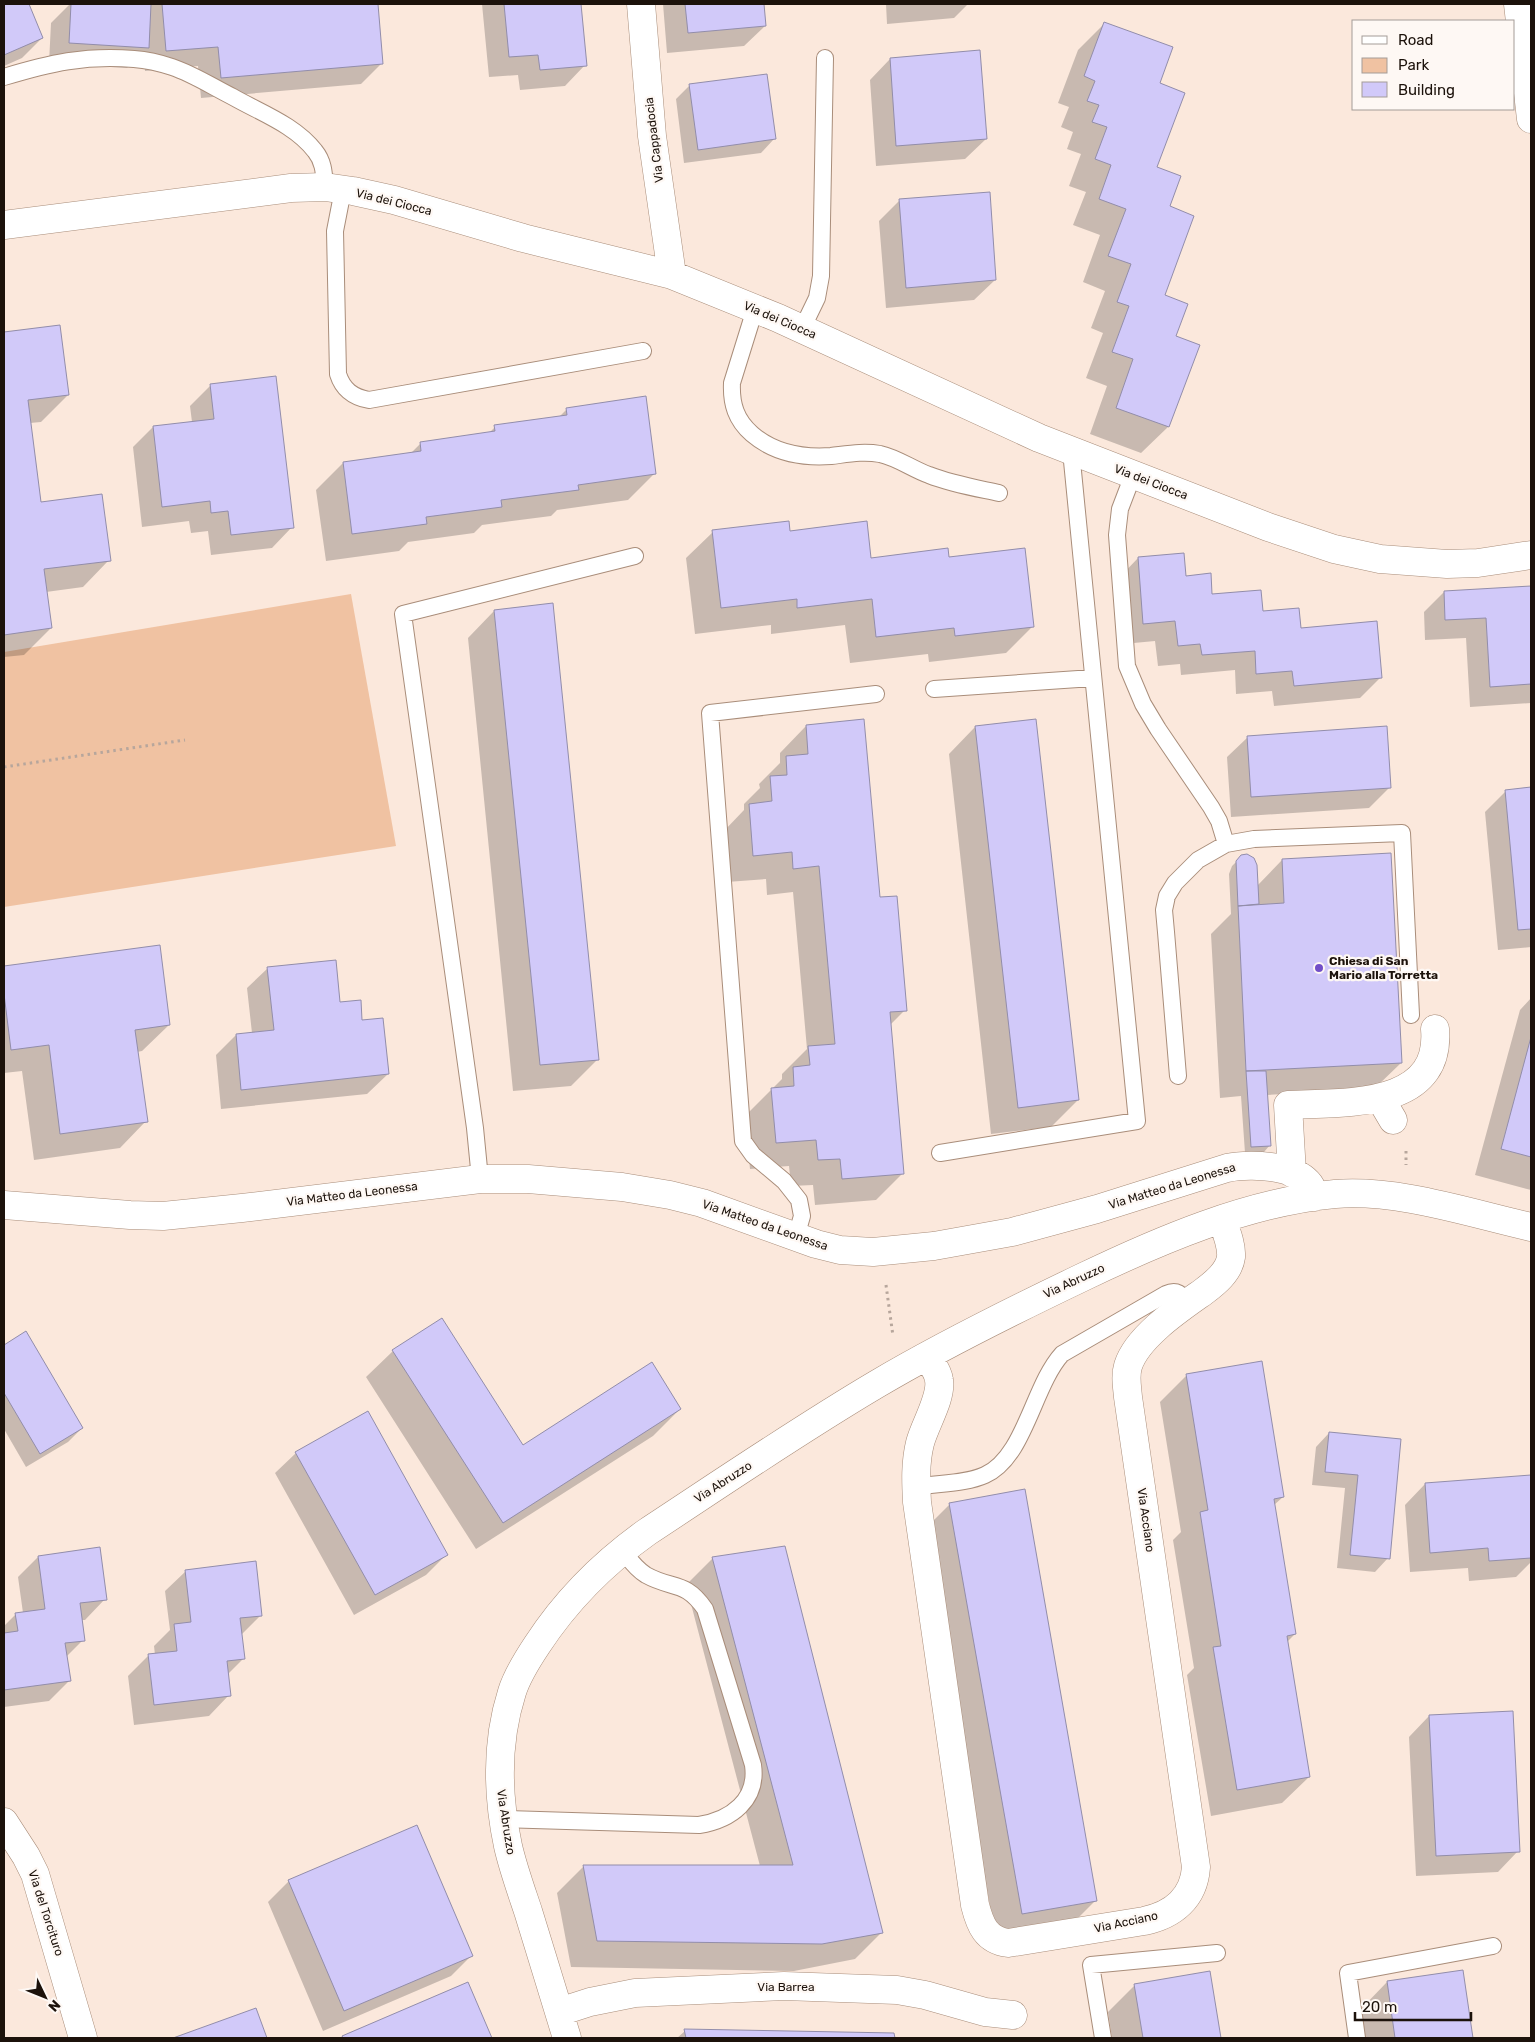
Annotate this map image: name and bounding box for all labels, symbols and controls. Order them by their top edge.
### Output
legend [1352,20,1515,110]
text: Road [1398,31,1434,49]
text: Park [1398,56,1429,74]
text: Building [1398,81,1455,99]
street label: Via Cappadocia [642,96,666,184]
street label: Via dei Ciocca [355,186,433,218]
street label: Via dei Ciocca [742,298,818,342]
street label: Via dei Ciocca [1112,462,1190,502]
place label: Chiesa di San Mario alla Torretta [1329,954,1438,982]
marker: Chiesa di San Mario alla Torretta [1313,962,1325,974]
street label: Via Matteo da Leonessa [1107,1160,1237,1212]
street label: Via Matteo da Leonessa [286,1179,418,1209]
street label: Via Matteo da Leonessa [700,1197,830,1253]
street label: Via Abruzzo [1041,1261,1107,1301]
street label: Via Abruzzo [692,1458,755,1506]
street label: Via Acciano [1135,1487,1157,1553]
street label: Via Abruzzo [494,1788,518,1856]
street label: Via del Torcituro [25,1868,67,1958]
street label: Via Acciano [1093,1908,1159,1936]
north arrow [20,1972,70,2022]
street label: Via Barrea [757,1980,815,1994]
scale bar [1355,1990,1471,2022]
text: N [44,1996,64,2015]
text: 20 m [1362,1998,1397,2016]

